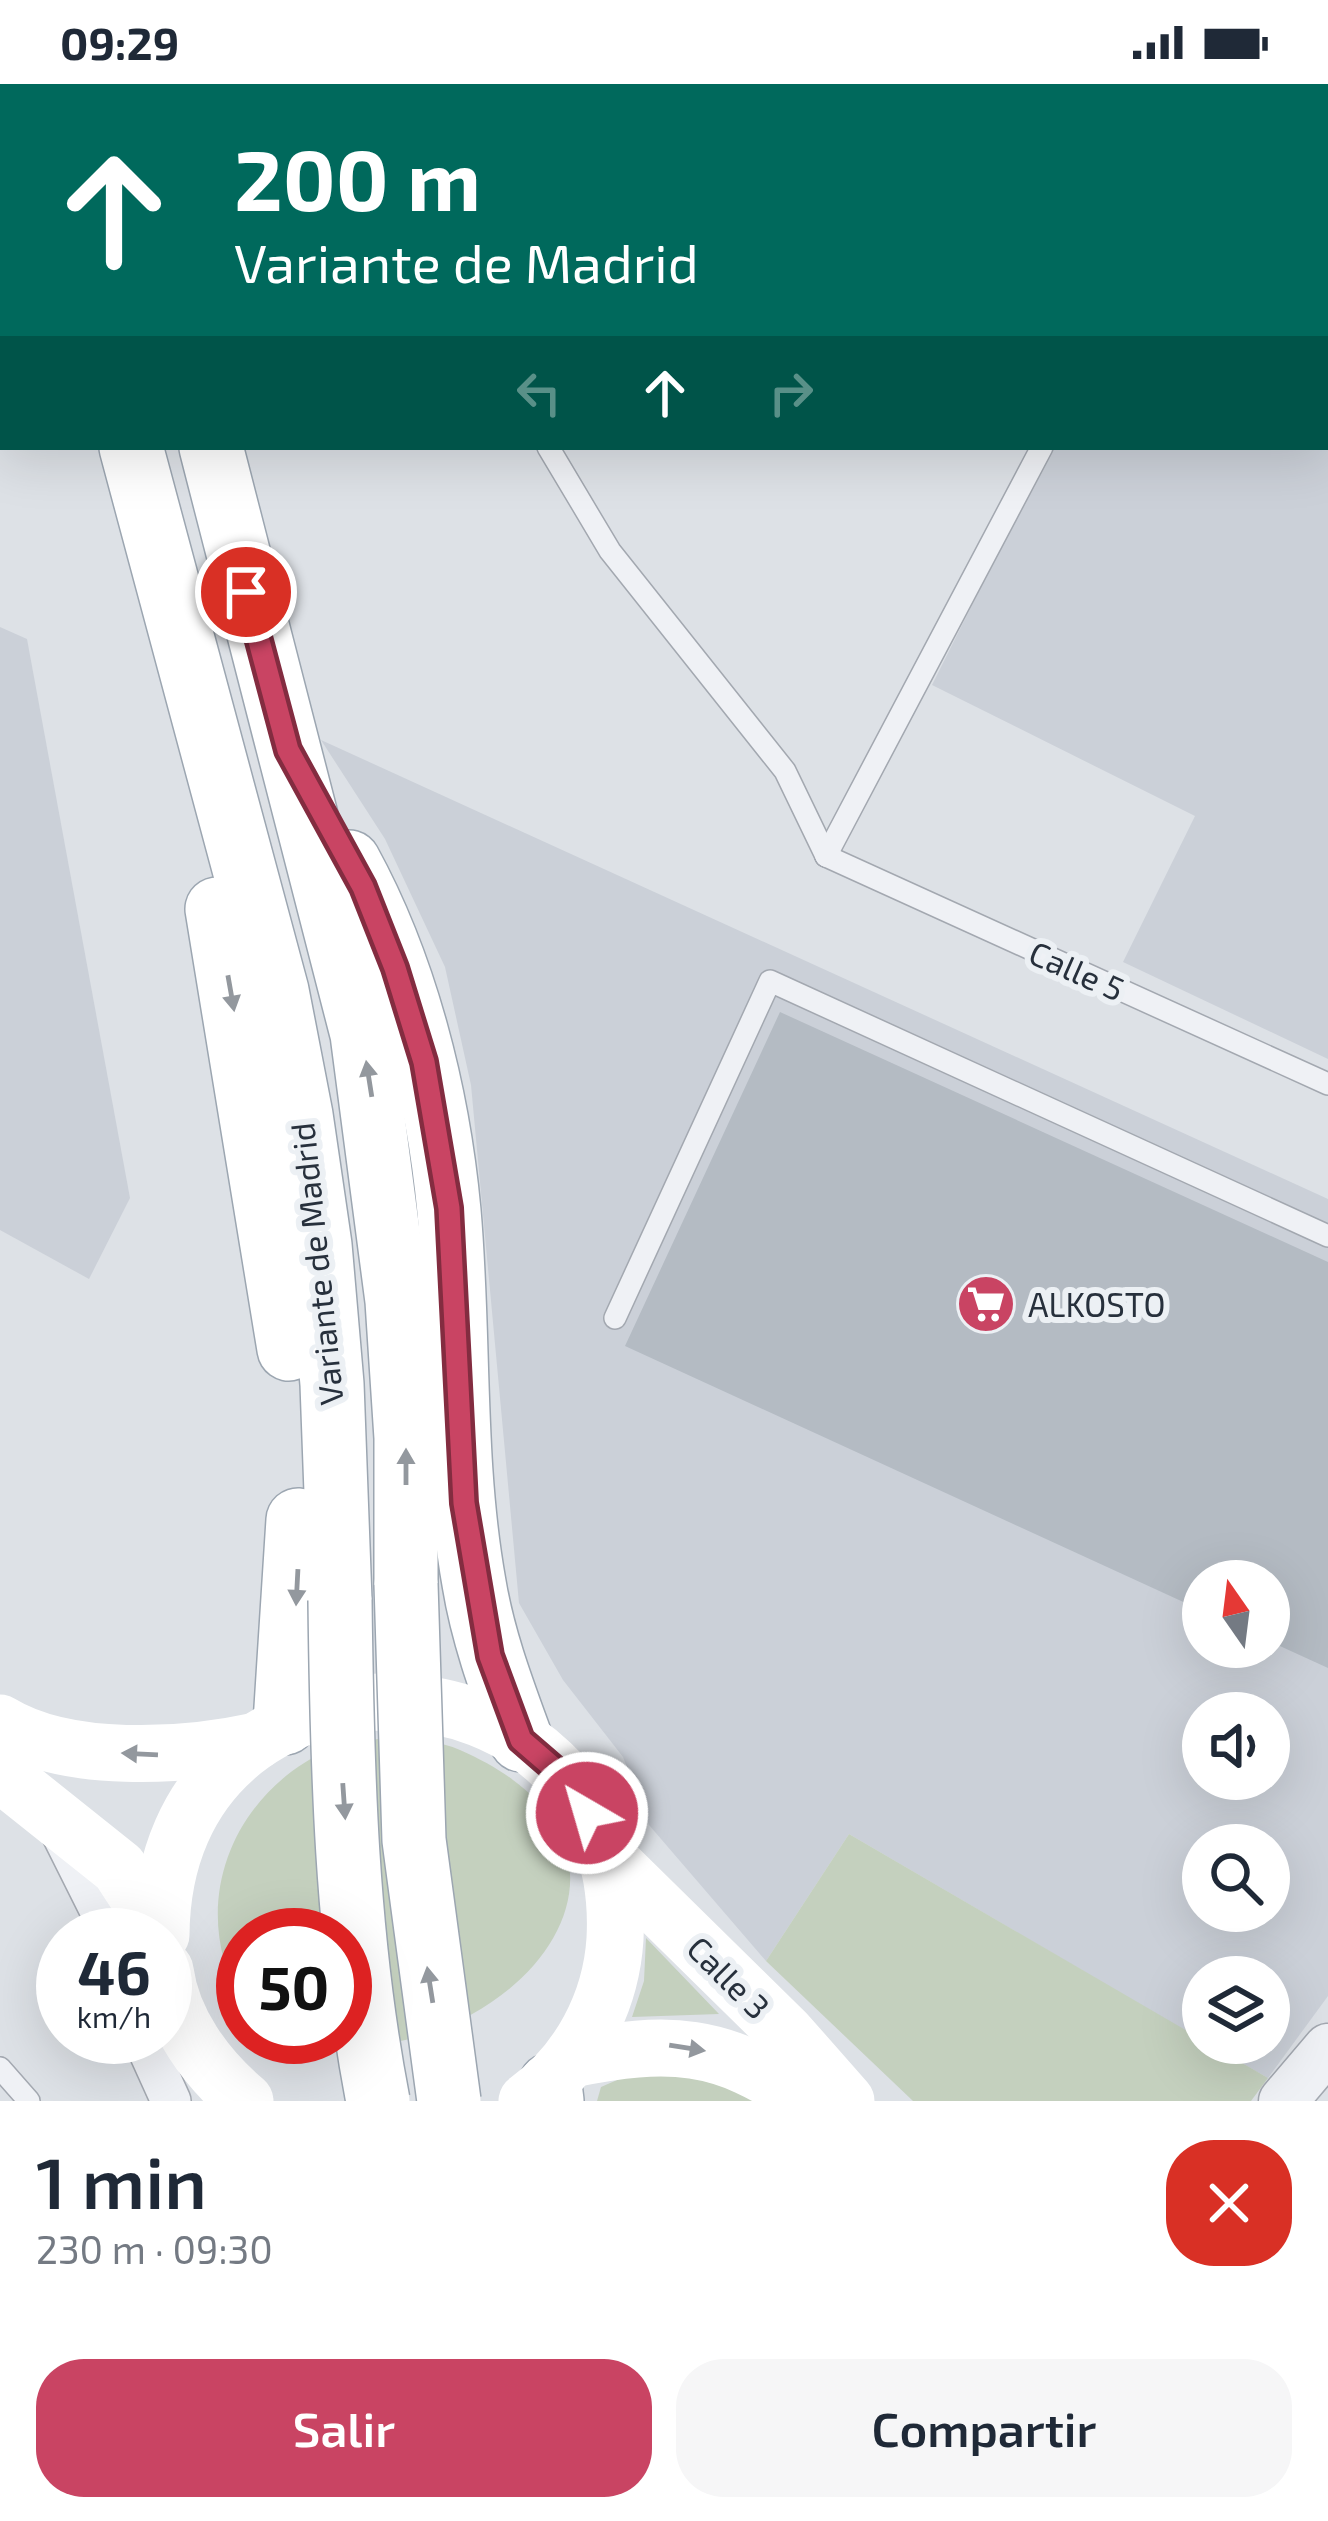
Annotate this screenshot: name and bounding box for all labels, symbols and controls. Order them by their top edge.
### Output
text: 09:29 [60,15,179,69]
text: 200 m [234,127,481,228]
icon: ahead [36,132,192,288]
text: Variante de Madrid [234,229,699,294]
icon: left [506,360,572,426]
icon: ahead [632,360,698,426]
icon: right [758,360,824,426]
pin [195,541,297,643]
icon: arrive [213,559,279,625]
street label: Calle 5 [1024,932,1130,1008]
one-way arrow [223,974,241,1012]
one-way arrow [360,1059,378,1097]
street label: Variante de Madrid [281,1121,351,1407]
supermarket icon: ALKOSTO [955,1273,1017,1335]
place label: ALKOSTO [1028,1284,1166,1324]
one-way arrow [396,1447,416,1485]
north arrow [1182,1560,1290,1668]
map controls [1182,1560,1290,2064]
one-way arrow [287,1569,306,1607]
button: sound [1182,1692,1290,1800]
one-way arrow [121,1745,158,1764]
position arrow [524,1750,650,1876]
one-way arrow [335,1783,354,1820]
button: search [1182,1824,1290,1932]
speed limit sign: 50 [216,1908,372,2064]
street label: Calle 3 [680,1928,778,2026]
text: 46 [77,1935,151,2007]
button: layers [1182,1956,1290,2064]
one-way arrow [421,1966,439,2004]
text: km/h [77,1998,151,2034]
one-way arrow [668,2040,706,2058]
text: 1 min [36,2137,207,2223]
button: close [1166,2140,1292,2266]
text: 230 m · 09:30 [36,2225,273,2272]
button: Salir [36,2359,652,2497]
button: Compartir [676,2359,1292,2497]

